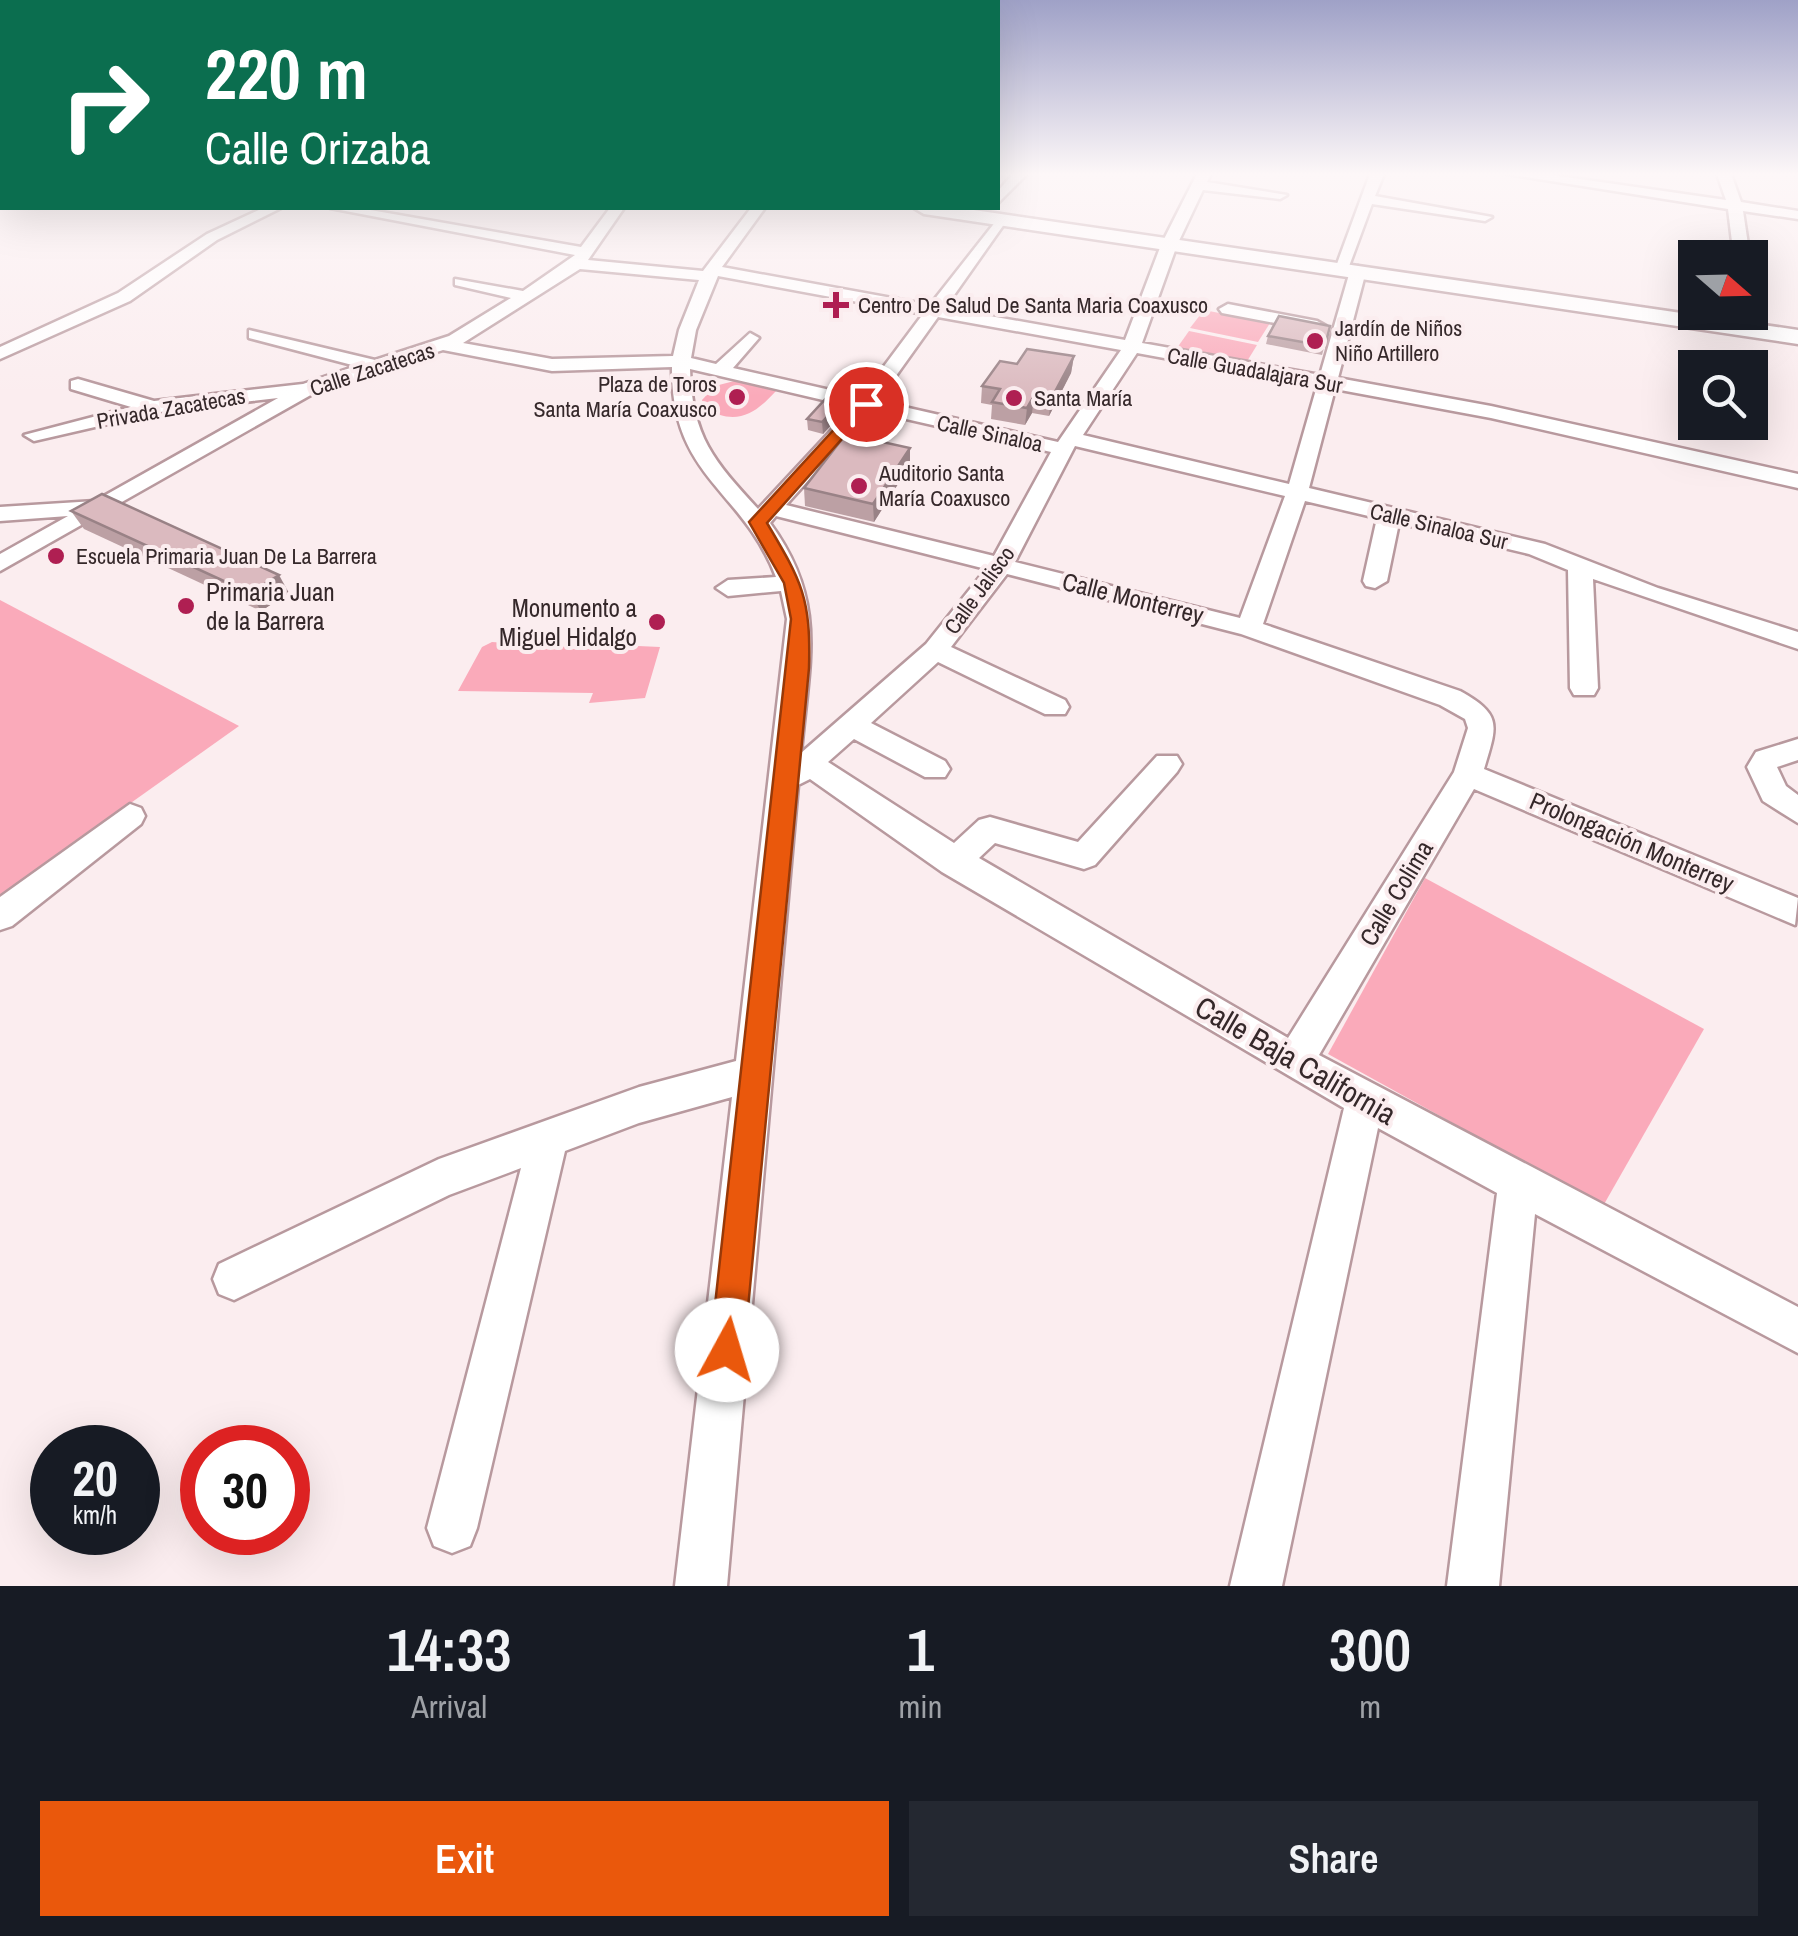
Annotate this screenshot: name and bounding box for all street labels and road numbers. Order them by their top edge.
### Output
street label: Calle Zacatecas [306,335,438,403]
street label: Calle Guadalajara Sur [1165,340,1345,400]
street label: Privada Zacatecas [94,380,248,436]
street label: Calle Sinaloa [934,407,1046,459]
street label: Calle Sinaloa Sur [1367,496,1511,556]
street label: Calle Jalisco [937,540,1021,640]
street label: Calle Monterrey [1059,564,1208,632]
street label: Prolongación Monterrey [1525,784,1740,901]
street label: Calle Colima [1351,833,1441,952]
street label: Calle Baja California [1188,986,1404,1134]

